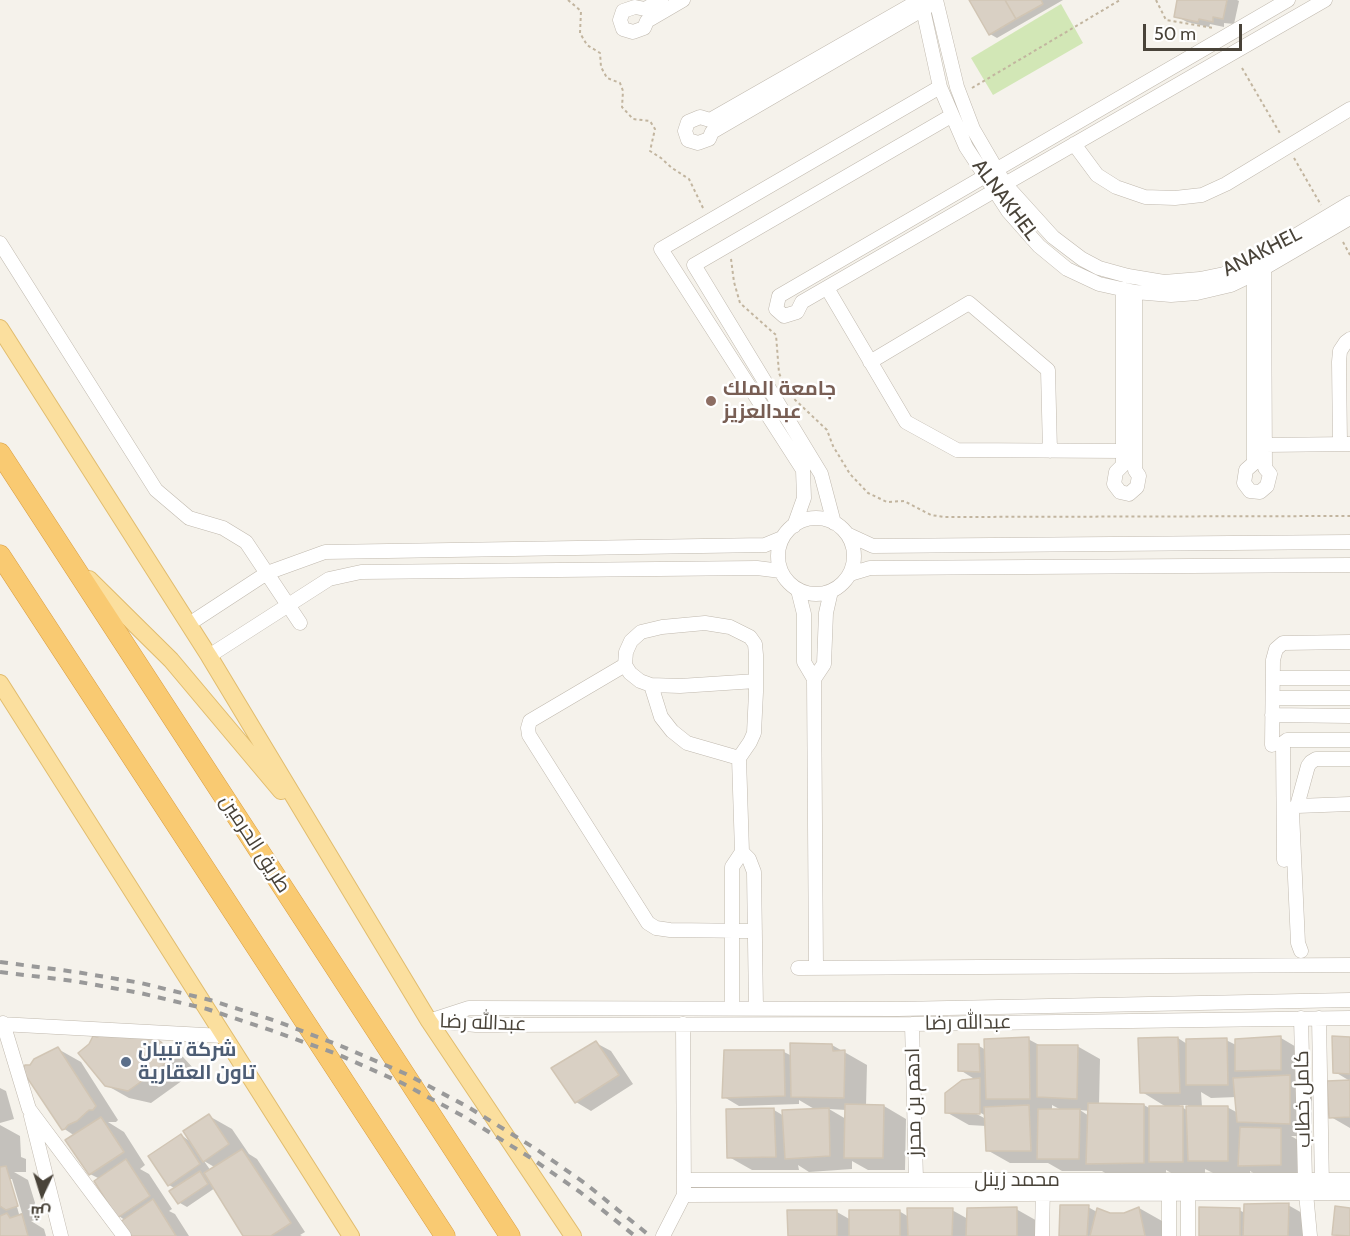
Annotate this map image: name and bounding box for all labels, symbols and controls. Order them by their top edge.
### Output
scale bar [1146,12,1245,50]
text: 50 m [1154,23,1196,45]
street label: ALNAKHEL [967,155,1043,245]
street label: ANAKHEL [1219,222,1305,282]
place label: جامعة الملك عبدالعزيز [723,377,836,424]
marker: جامعة الملك عبدالعزيز [704,394,718,408]
street label: طريق الحرمين [214,791,296,897]
street label: عبدالله رضا [439,1009,527,1037]
street label: عبدالله رضا [924,1010,1012,1036]
place label: شركة تبيان تاون العقارية [138,1038,256,1085]
street label: ادهم بن محرز [901,1047,927,1157]
street label: كامل خطاب [1290,1050,1316,1148]
marker: شركة تبيان تاون العقارية [119,1055,133,1069]
north arrow [12,1164,72,1224]
street label: محمد زينل [974,1168,1060,1192]
text: ش [30,1202,52,1223]

